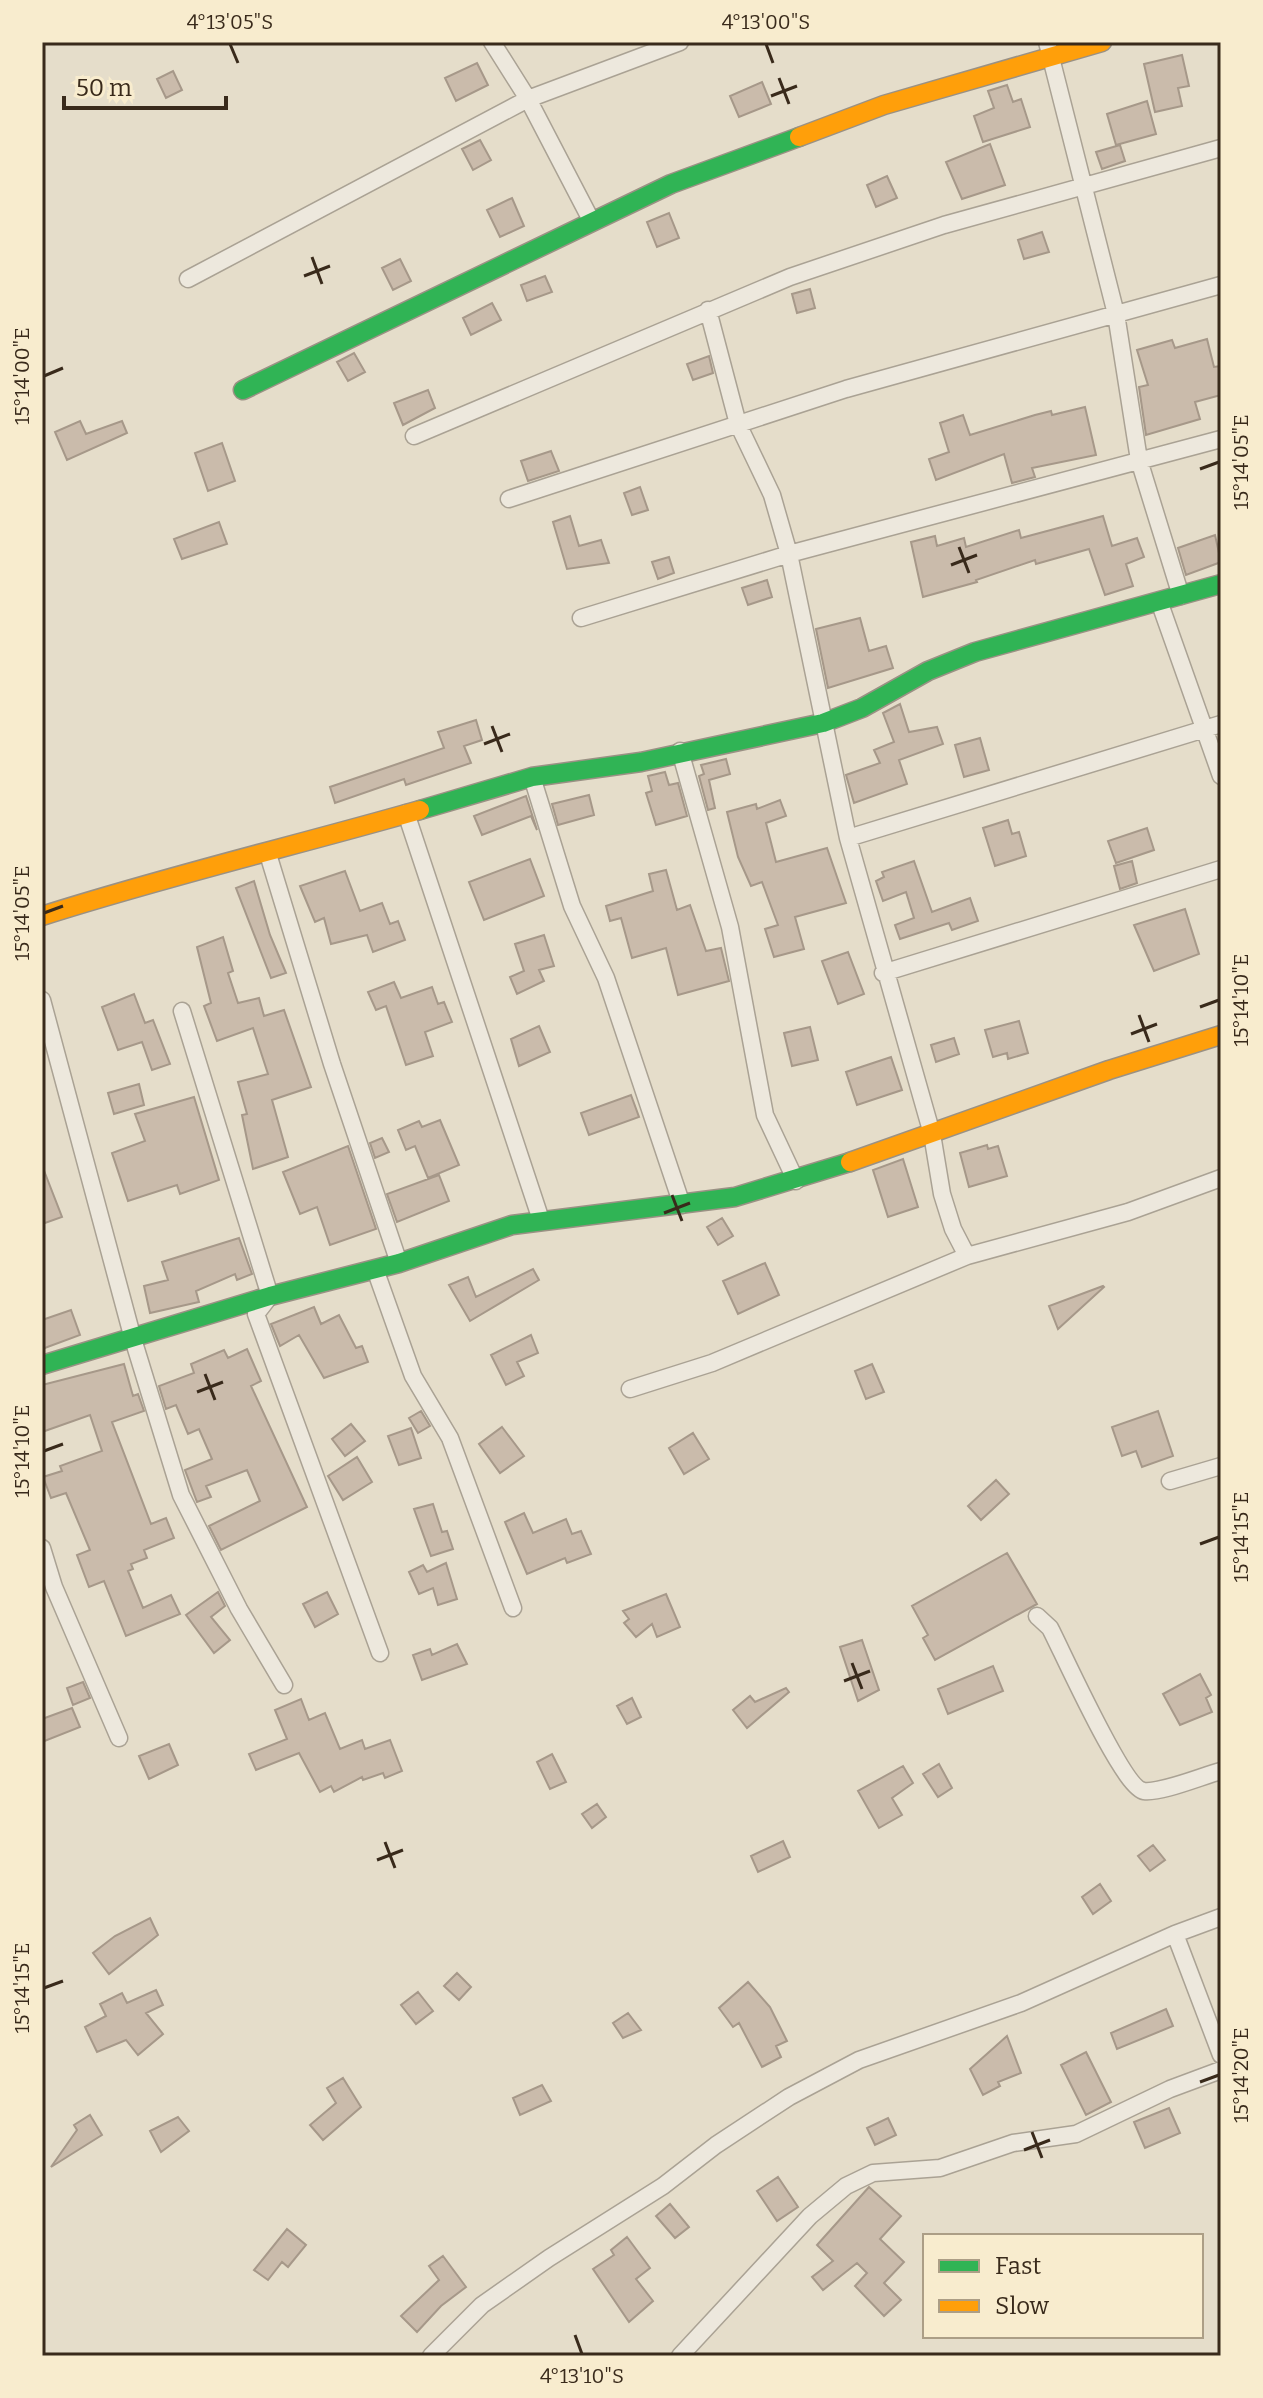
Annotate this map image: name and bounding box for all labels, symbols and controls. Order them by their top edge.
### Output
text: 4°13'05"S [187,10,273,34]
text: 4°13'00"S [722,10,810,34]
scale bar [64,60,226,110]
text: 50 m [76,74,132,102]
text: 15°14'00"E [10,327,34,425]
text: 15°14'05"E [1229,414,1253,510]
text: 15°14'05"E [10,865,34,961]
text: 15°14'10"E [1229,954,1253,1046]
text: 15°14'10"E [10,1405,34,1497]
text: 15°14'15"E [1229,1492,1253,1582]
text: 15°14'15"E [10,1943,34,2033]
text: 15°14'20"E [1229,2027,1253,2123]
legend [923,2234,1203,2338]
text: Fast [995,2252,1041,2280]
text: Slow [995,2292,1050,2320]
text: 4°13'10"S [540,2364,624,2388]

